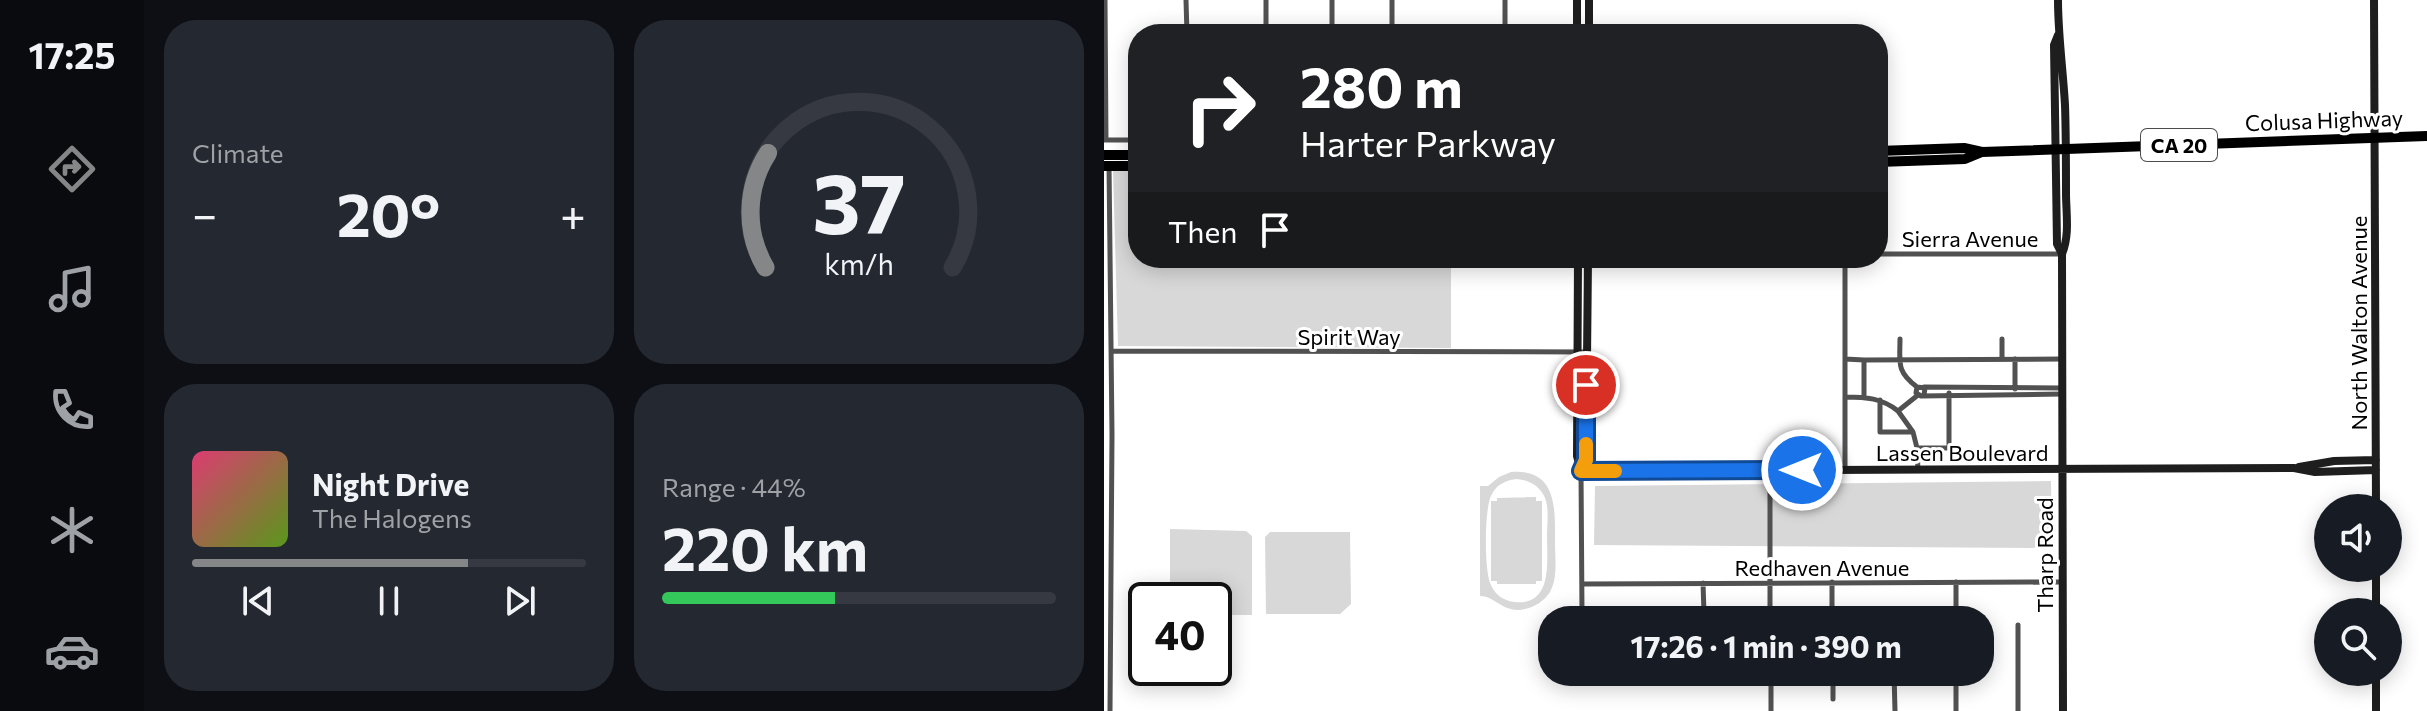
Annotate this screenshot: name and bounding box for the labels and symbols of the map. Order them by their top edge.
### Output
street label: Colusa Highway [2244,104,2404,136]
road number: CA 20 [2141,129,2217,161]
street label: North Walton Avenue [2345,216,2372,430]
street label: Sierra Avenue [1902,225,2038,252]
street label: Spirit Way [1297,323,1401,350]
pin [1552,351,1620,419]
position arrow [1760,428,1844,512]
street label: Lassen Boulevard [1876,439,2048,466]
street label: Tharp Road [2031,497,2058,613]
street label: Redhaven Avenue [1735,554,1909,581]
speed limit sign: 40 [1128,582,1232,686]

